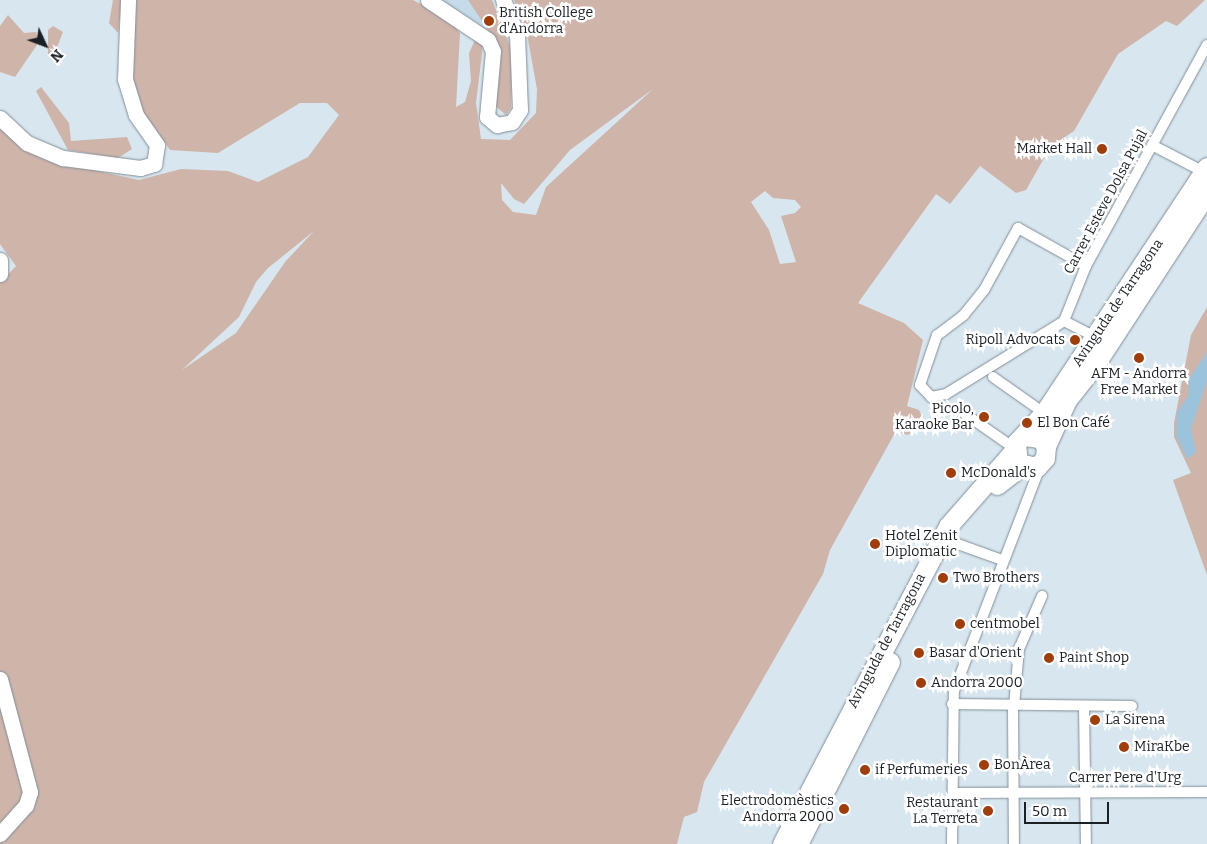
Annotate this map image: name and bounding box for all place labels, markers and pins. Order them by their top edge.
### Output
place label: British College d'Andorra [499,5,593,38]
marker: British College d'Andorra [483,15,495,27]
place label: Market Hall [1017,141,1092,157]
marker: Market Hall [1096,143,1108,155]
place label: Ripoll Advocats [965,332,1065,348]
marker: Ripoll Advocats [1069,334,1081,346]
marker: AFM - Andorra Free Market [1133,352,1145,364]
place label: AFM - Andorra Free Market [1091,366,1187,398]
place label: Picolo, Karaoke Bar [895,401,974,434]
marker: Picolo, Karaoke Bar [978,411,990,423]
place label: El Bon Café [1037,415,1110,431]
marker: El Bon Café [1021,417,1033,429]
place label: McDonald's [961,465,1036,481]
marker: McDonald's [945,467,957,479]
place label: Hotel Zenit Diplomatic [885,528,958,560]
marker: Hotel Zenit Diplomatic [869,538,881,550]
place label: Two Brothers [953,570,1039,586]
marker: Two Brothers [937,572,949,584]
place label: centmobel [970,616,1040,632]
marker: centmobel [954,618,966,630]
place label: Basar d'Orient [929,645,1022,661]
marker: Basar d'Orient [913,647,925,659]
place label: Paint Shop [1059,650,1129,666]
marker: Paint Shop [1043,652,1055,664]
place label: Andorra 2000 [931,675,1023,691]
marker: Andorra 2000 [915,677,927,689]
place label: La Sirena [1105,712,1165,728]
marker: La Sirena [1089,714,1101,726]
place label: MiraKbe [1134,739,1190,755]
marker: MiraKbe [1118,741,1130,753]
place label: BonÀrea [994,757,1051,773]
marker: BonÀrea [978,759,990,771]
place label: if Perfumeries [875,762,968,778]
marker: if Perfumeries [859,764,871,776]
place label: Electrodomèstics Andorra 2000 [720,793,834,826]
place label: Restaurant La Terreta [906,795,978,828]
marker: Electrodomèstics Andorra 2000 [838,803,850,815]
marker: Restaurant La Terreta [982,805,994,817]

